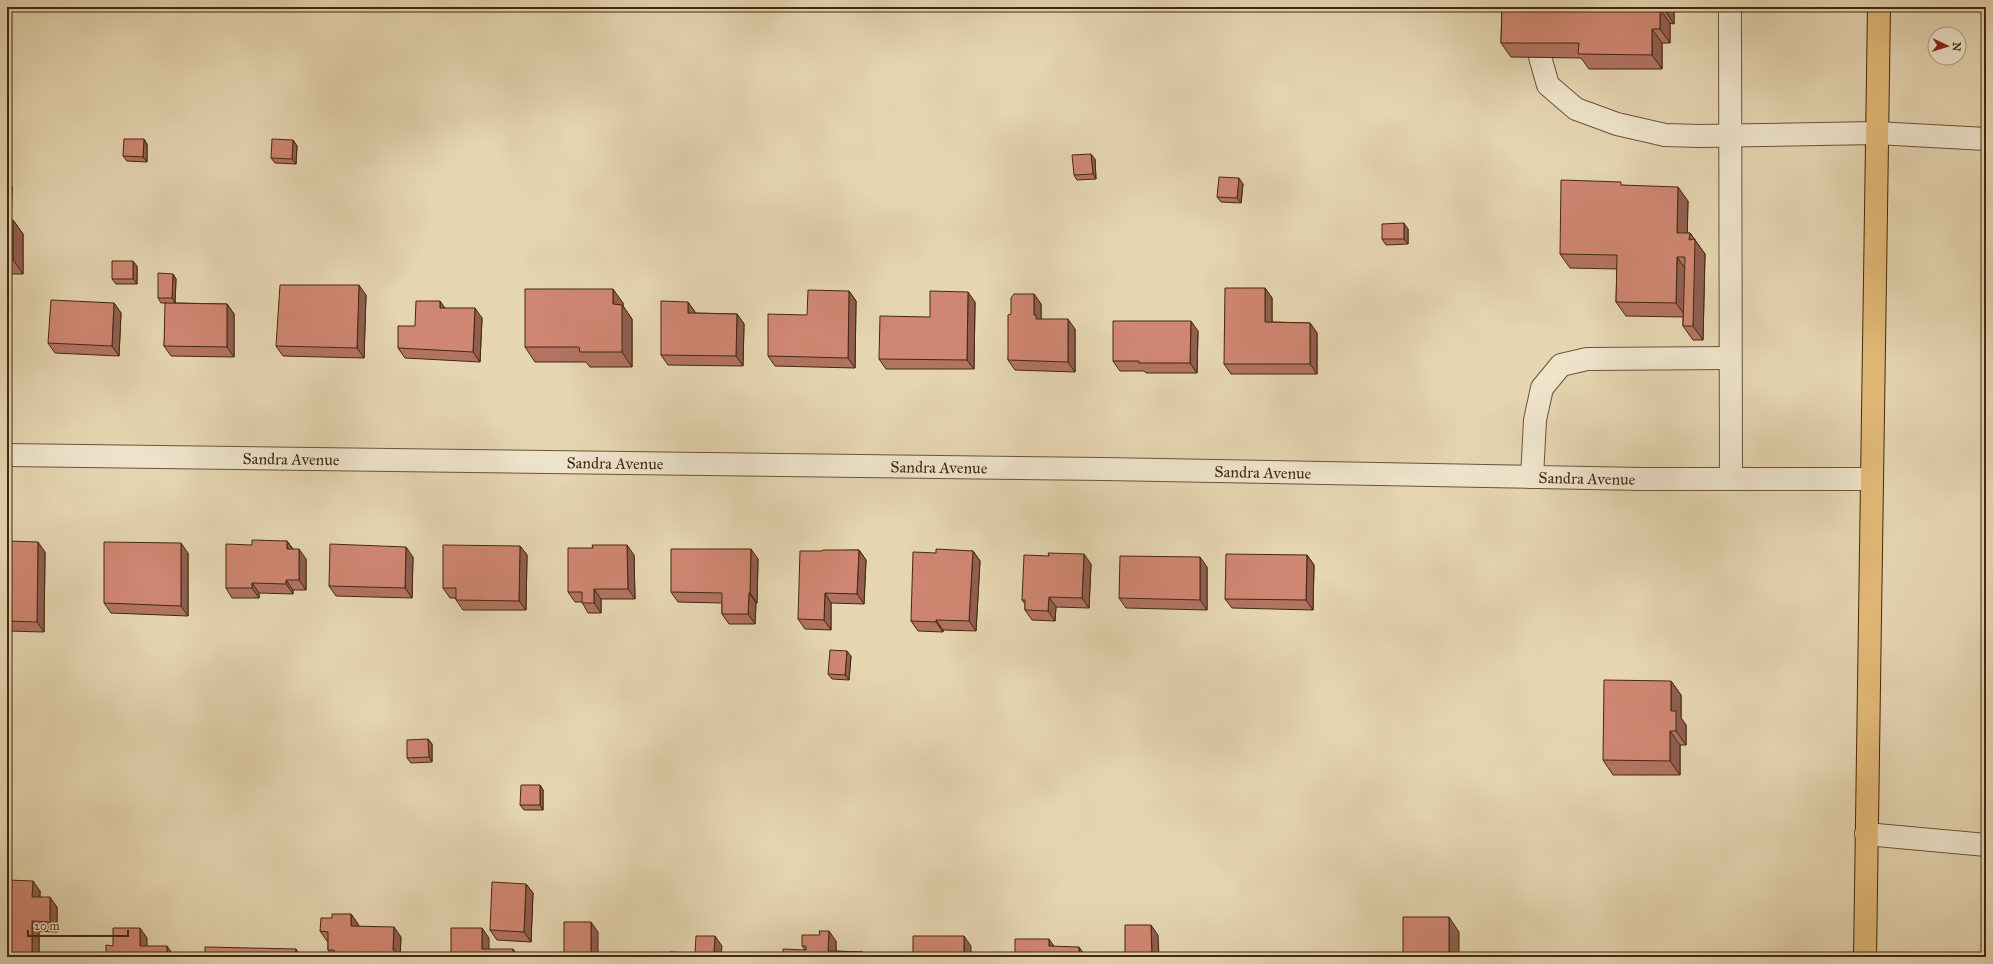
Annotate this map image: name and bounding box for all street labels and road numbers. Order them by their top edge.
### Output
street label: Sandra Avenue [242,449,340,469]
street label: Sandra Avenue [566,453,664,473]
street label: Sandra Avenue [890,457,988,478]
street label: Sandra Avenue [1214,462,1312,483]
street label: Sandra Avenue [1538,468,1636,489]

